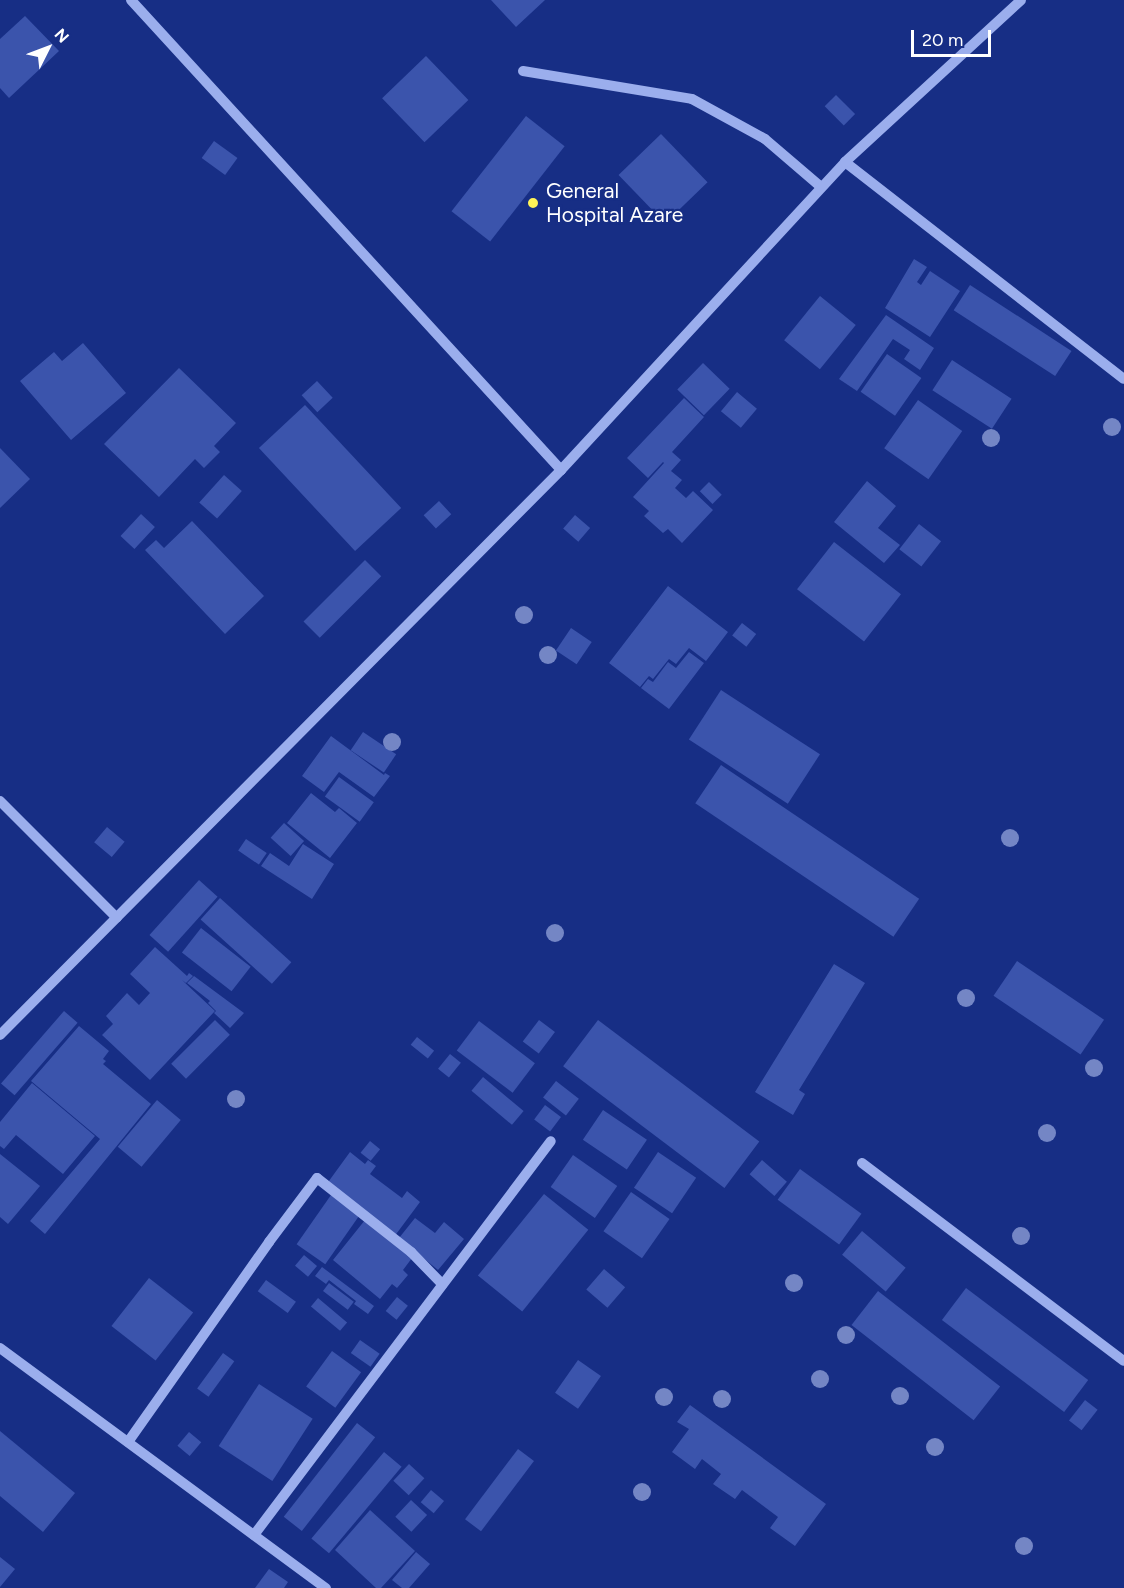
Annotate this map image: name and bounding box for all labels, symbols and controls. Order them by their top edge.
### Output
north arrow [18,18,78,78]
scale bar [914,18,994,56]
text: N [51,25,73,47]
text: 20 m [922,29,963,51]
place label: General Hospital Azare [546,178,683,228]
marker: General Hospital Azare [524,194,542,212]

